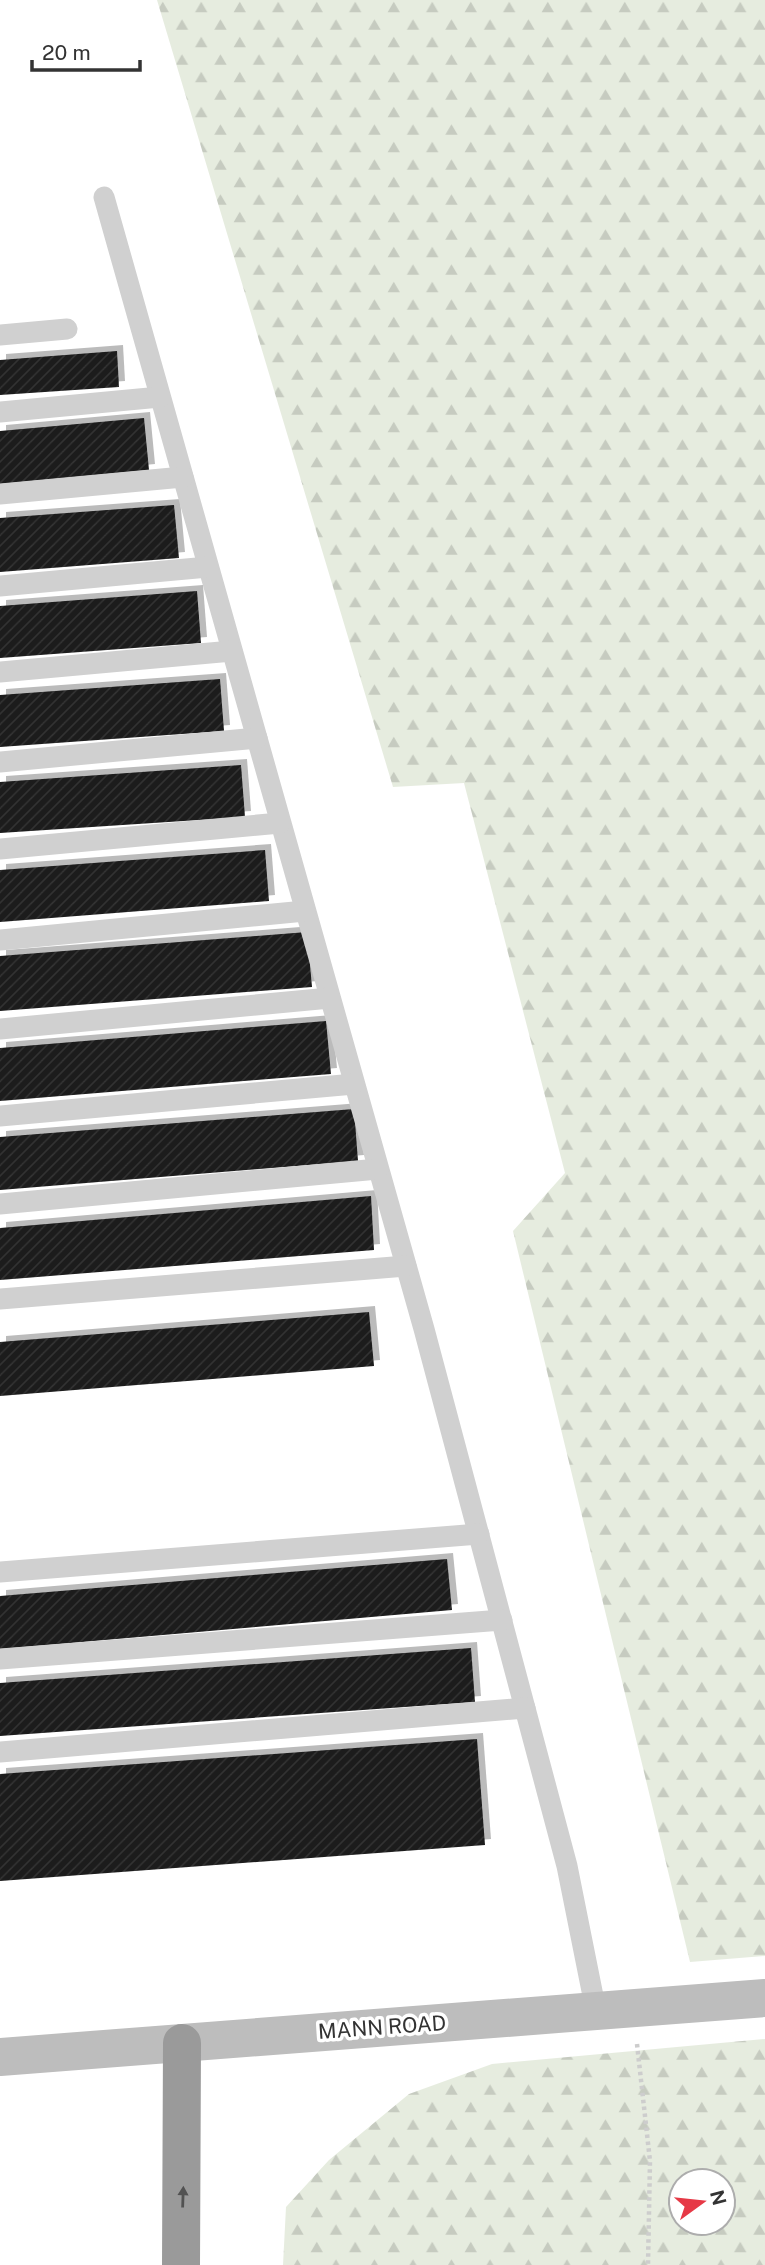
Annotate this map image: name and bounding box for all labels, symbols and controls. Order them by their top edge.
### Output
scale bar [32,28,140,72]
text: 20 m [42,40,91,65]
street label: MANN ROAD [317,2010,447,2044]
north arrow [667,2167,737,2237]
one-way arrow [177,2186,189,2208]
text: N [706,2188,731,2208]

